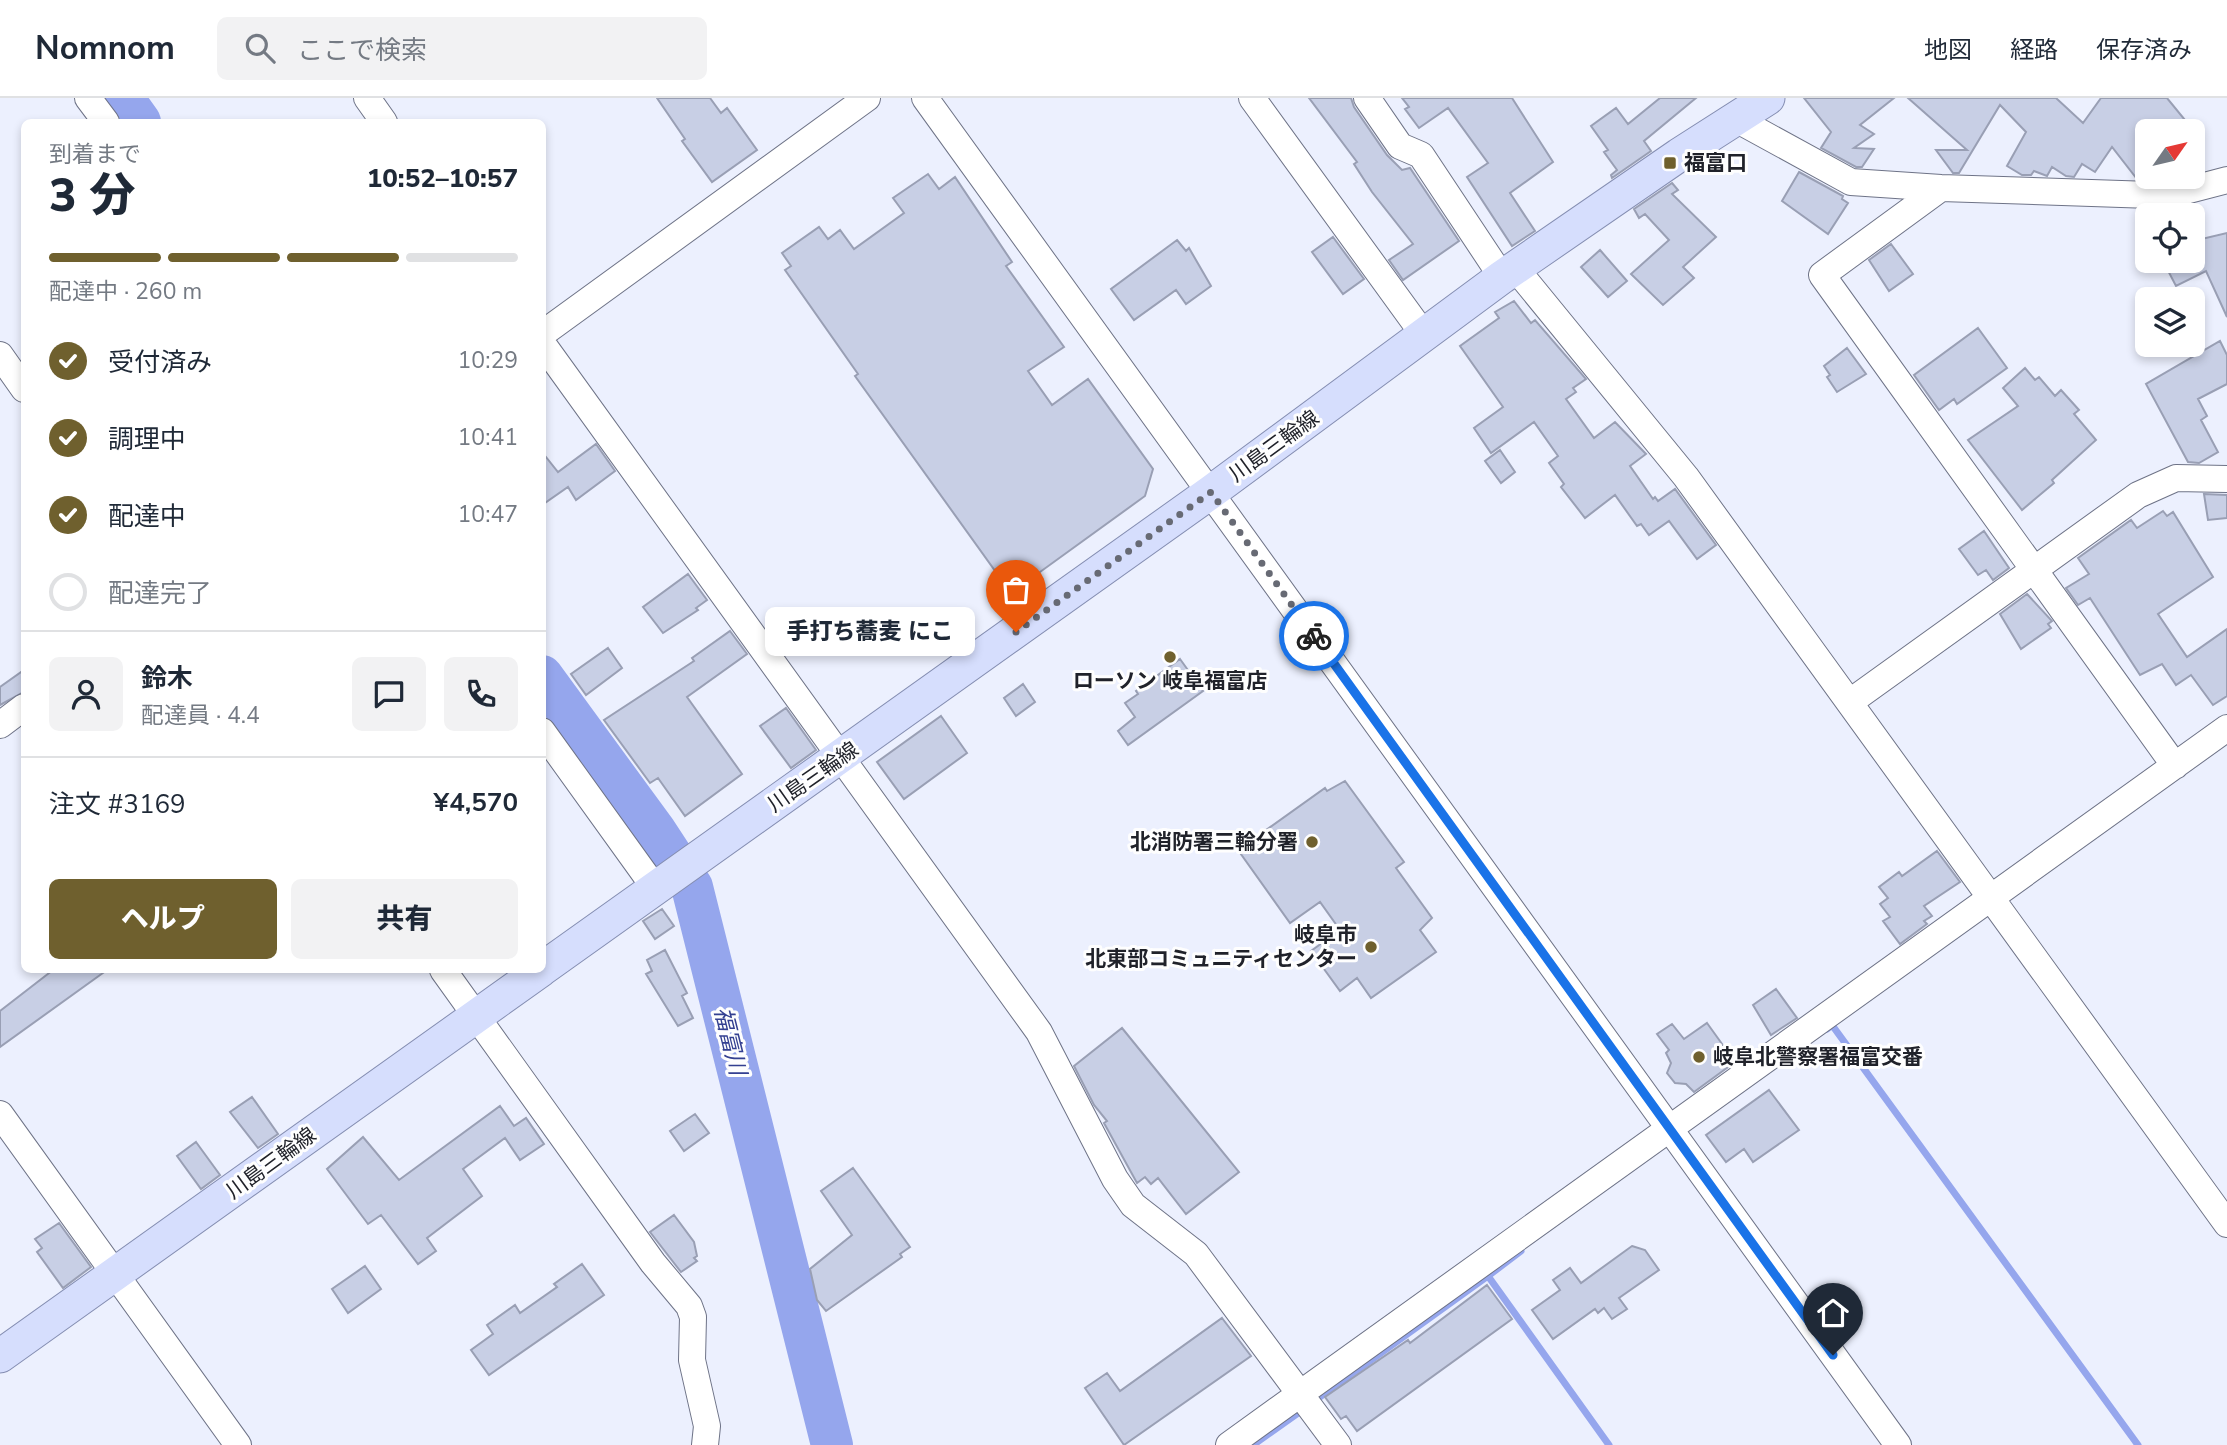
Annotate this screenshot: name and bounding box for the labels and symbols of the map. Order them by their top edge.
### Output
north arrow [2135,119,2205,189]
place label: 福富口 [1684,149,1747,177]
marker: 福富口 [1662,155,1678,171]
street label: 川島三輪線 [1223,404,1325,488]
pin [986,560,1046,632]
courier [1279,601,1349,671]
callout: 手打ち蕎麦 にこ [764,608,974,656]
marker: ローソン 岐阜福富店 [1162,649,1178,665]
place label: ローソン 岐阜福富店 [1073,667,1267,695]
street label: 川島三輪線 [762,735,864,819]
place label: 北消防署三輪分署 [1130,828,1298,856]
marker: 北消防署三輪分署 [1304,834,1320,850]
place label: 岐阜市 北東部コミュニティセンター [1085,921,1357,973]
marker: 岐阜市 北東部コミュニティセンター [1363,939,1379,955]
water label: 福富川 [707,1004,754,1081]
place label: 岐阜北警察署福富交番 [1713,1043,1923,1071]
marker: 岐阜北警察署福富交番 [1691,1049,1707,1065]
street label: 川島三輪線 [220,1121,322,1205]
pin [1803,1283,1863,1355]

